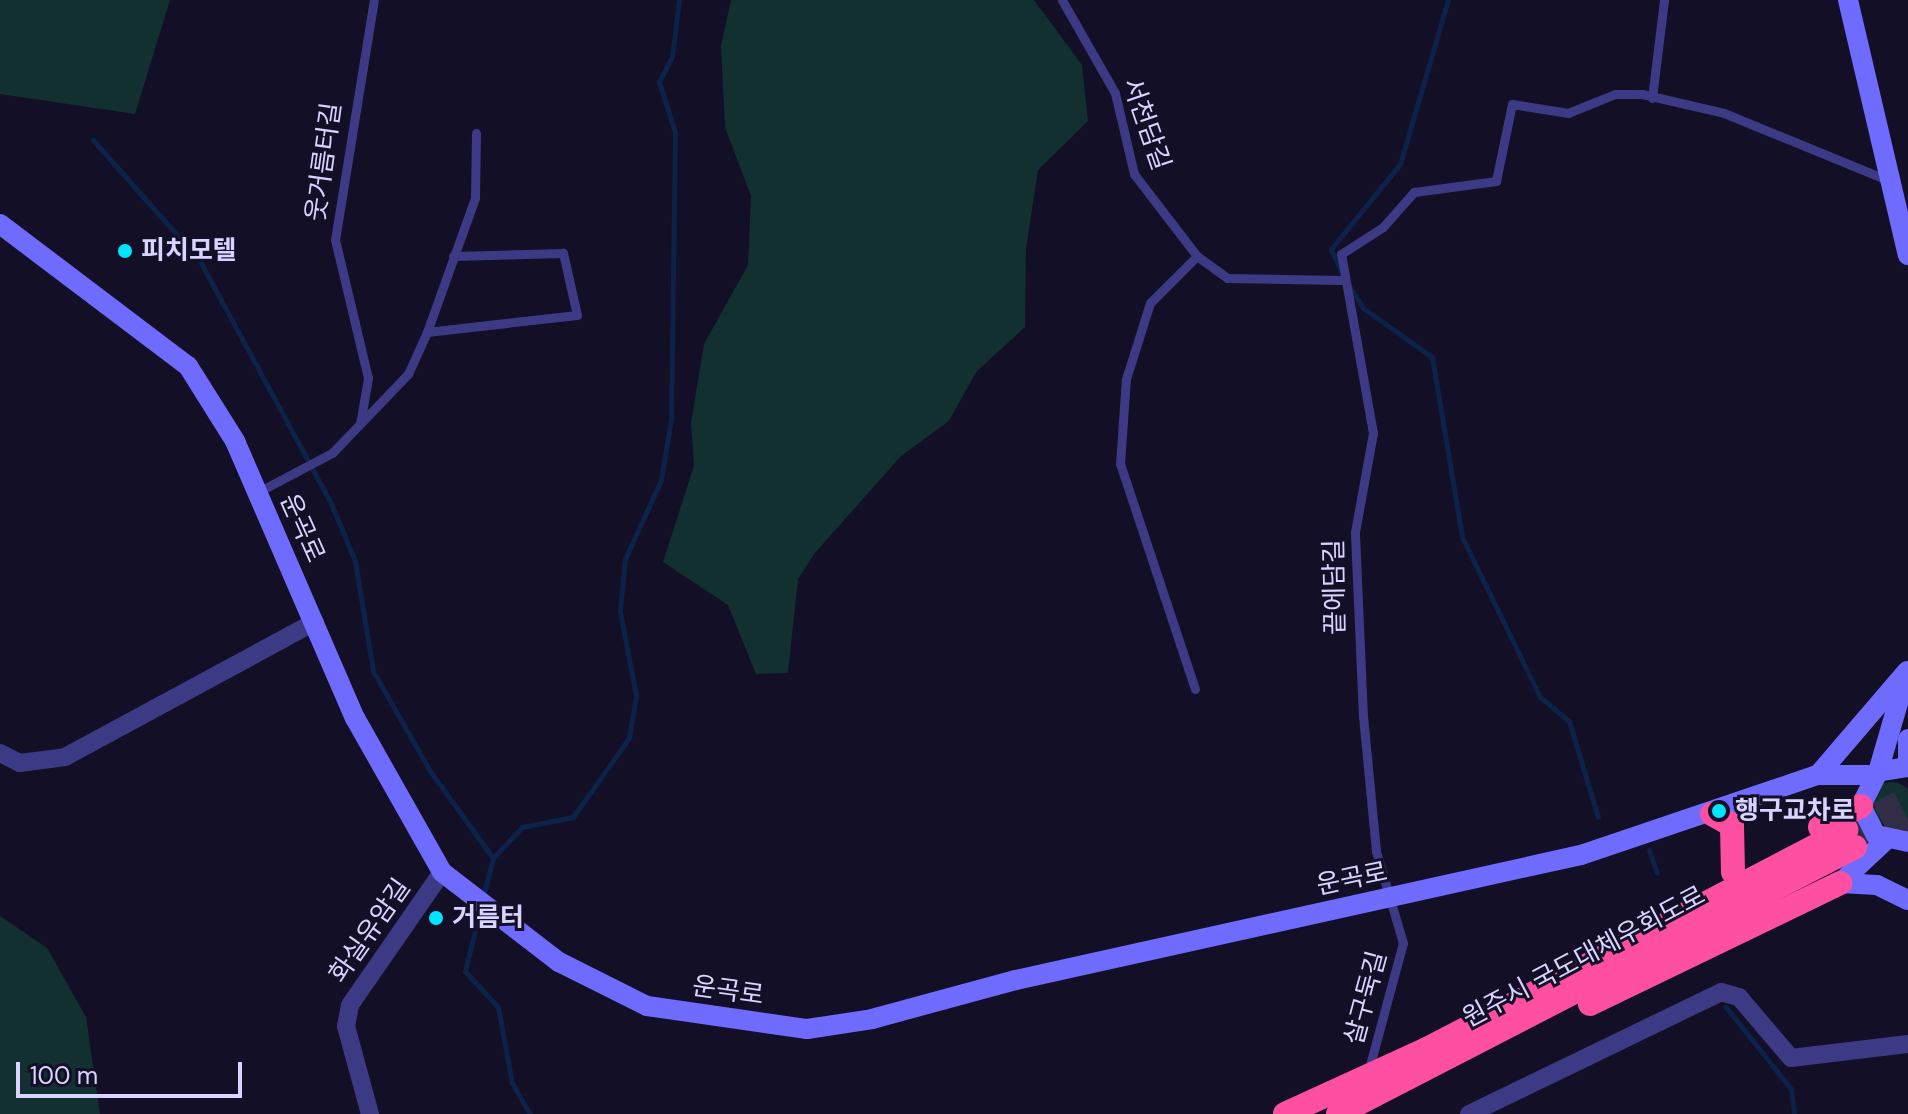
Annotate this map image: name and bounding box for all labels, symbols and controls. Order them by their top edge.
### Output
street label: 서천담길 [1116,74,1176,174]
street label: 웃거름터길 [300,101,348,223]
place label: 피치모텔 [141,235,237,267]
marker: 피치모텔 [116,242,134,260]
street label: 운곡로 [273,489,331,567]
street label: 끝에담길 [1319,539,1351,635]
place label: 행구교차로 [1735,795,1855,827]
marker: 행구교차로 [1710,802,1728,820]
street label: 운곡로 [1314,856,1390,902]
street label: 화실유암길 [323,873,417,989]
street label: 원주시 국도대체우회도로 [1457,880,1711,1034]
place label: 거름터 [452,902,524,934]
marker: 거름터 [427,909,445,927]
street label: 살구둑길 [1339,948,1393,1048]
street label: 운곡로 [690,971,766,1011]
scale bar [20,1046,246,1096]
text: 100 m [30,1060,98,1091]

